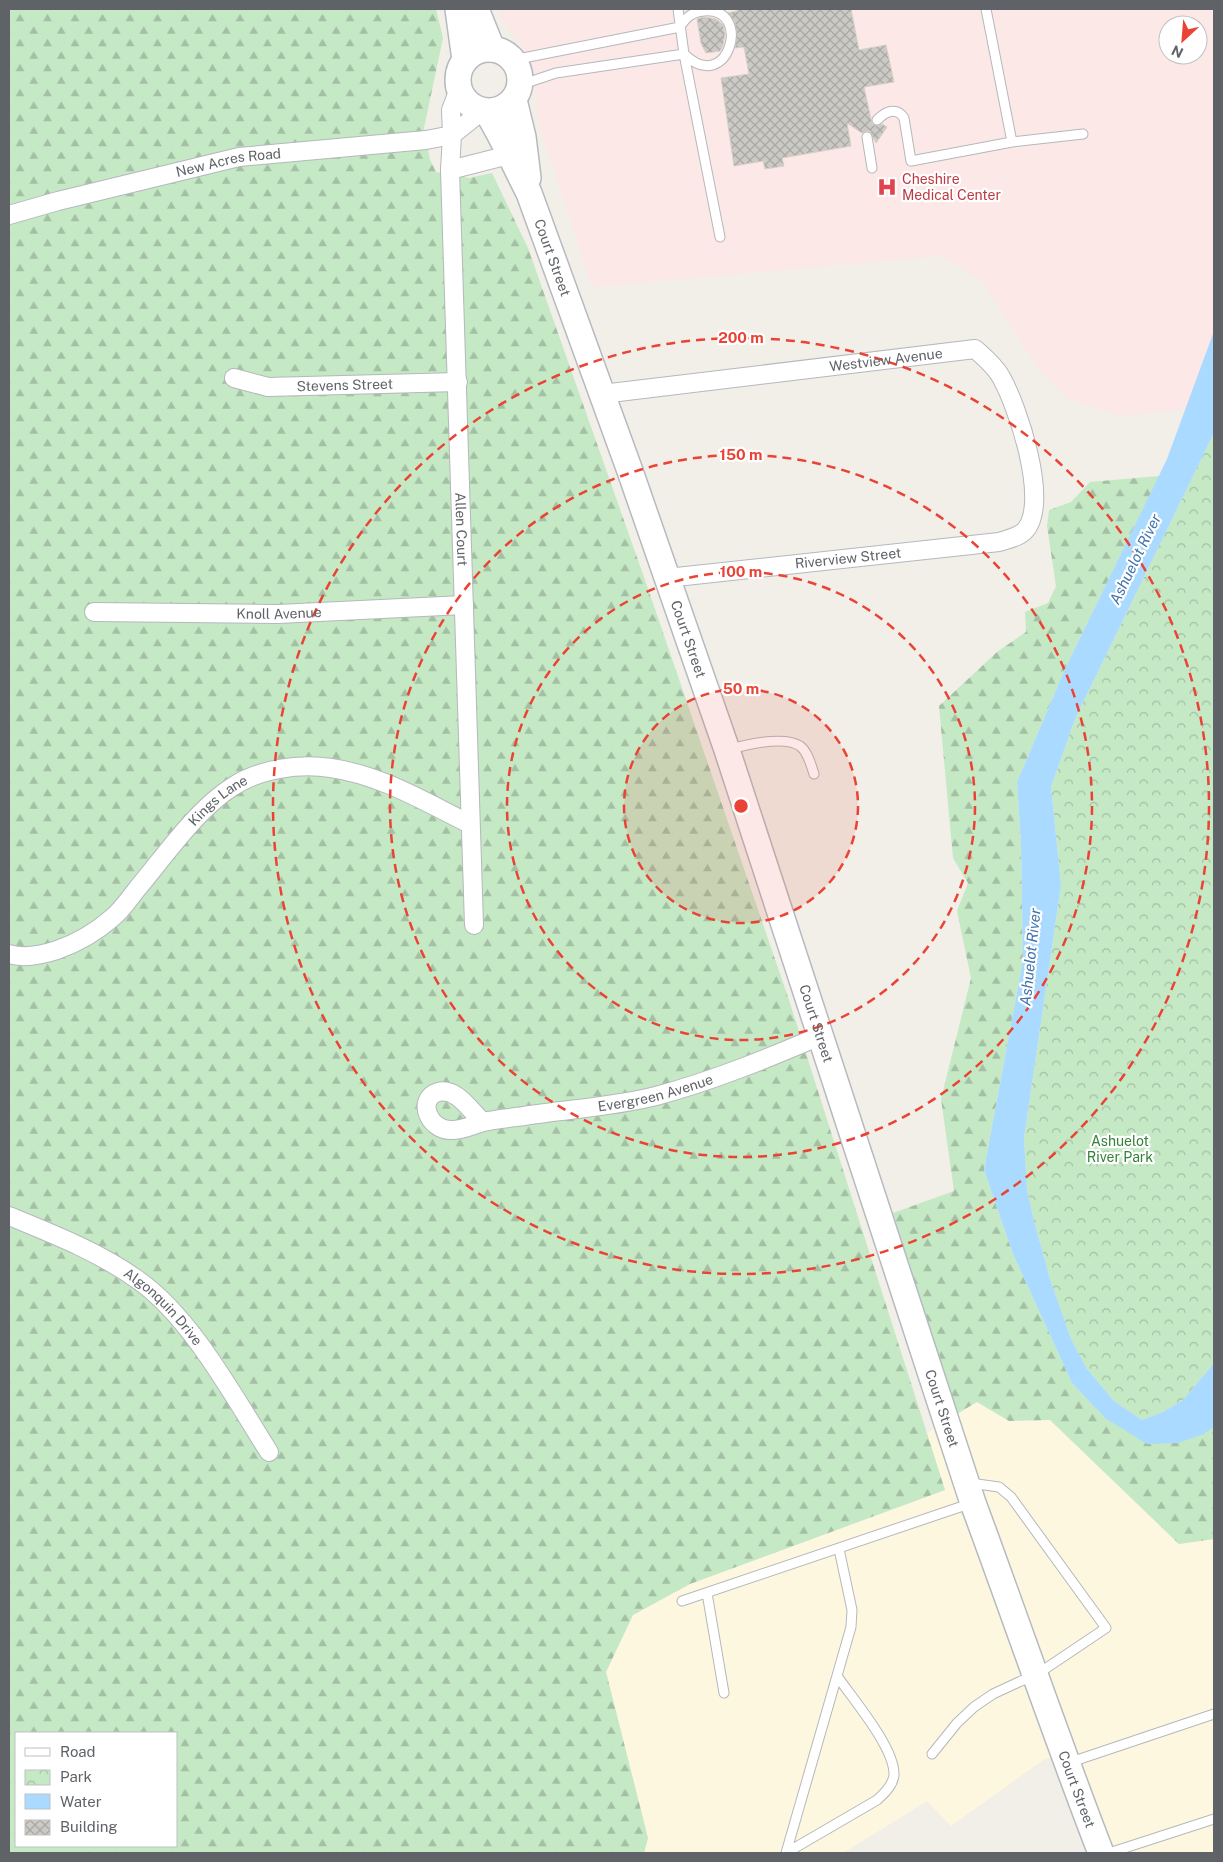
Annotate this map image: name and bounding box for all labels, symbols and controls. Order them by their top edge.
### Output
north arrow [1158,15,1208,65]
text: N [1169,42,1186,61]
street label: New Acres Road [174,145,282,180]
place label: Cheshire Medical Center [902,171,1001,203]
hospital icon: Cheshire Medical Center [876,176,898,198]
street label: Court Street [531,217,574,298]
text: 200 m [718,329,764,346]
street label: Westview Avenue [828,345,943,375]
street label: Stevens Street [296,376,393,394]
text: 150 m [719,446,763,463]
street label: Allen Court [452,492,471,566]
water label: Ashuelot River [1106,511,1164,607]
street label: Riverview Street [794,544,902,572]
text: 100 m [720,563,762,580]
street label: Court Street [668,598,709,680]
street label: Knoll Avenue [236,604,322,622]
text: 50 m [723,680,759,697]
street label: Kings Lane [185,772,250,829]
centre of rings [732,797,750,815]
water label: Ashuelot River [1016,907,1044,1007]
street label: Court Street [796,982,836,1064]
street label: Evergreen Avenue [597,1071,715,1114]
park label: Ashuelot River Park [1087,1133,1153,1165]
street label: Algonquin Drive [121,1265,206,1348]
street label: Court Street [922,1367,962,1449]
legend [15,1732,178,1847]
text: Road [60,1743,96,1760]
street label: Court Street [1055,1748,1098,1830]
text: Park [60,1768,92,1785]
text: Water [60,1793,102,1810]
text: Building [60,1818,118,1835]

